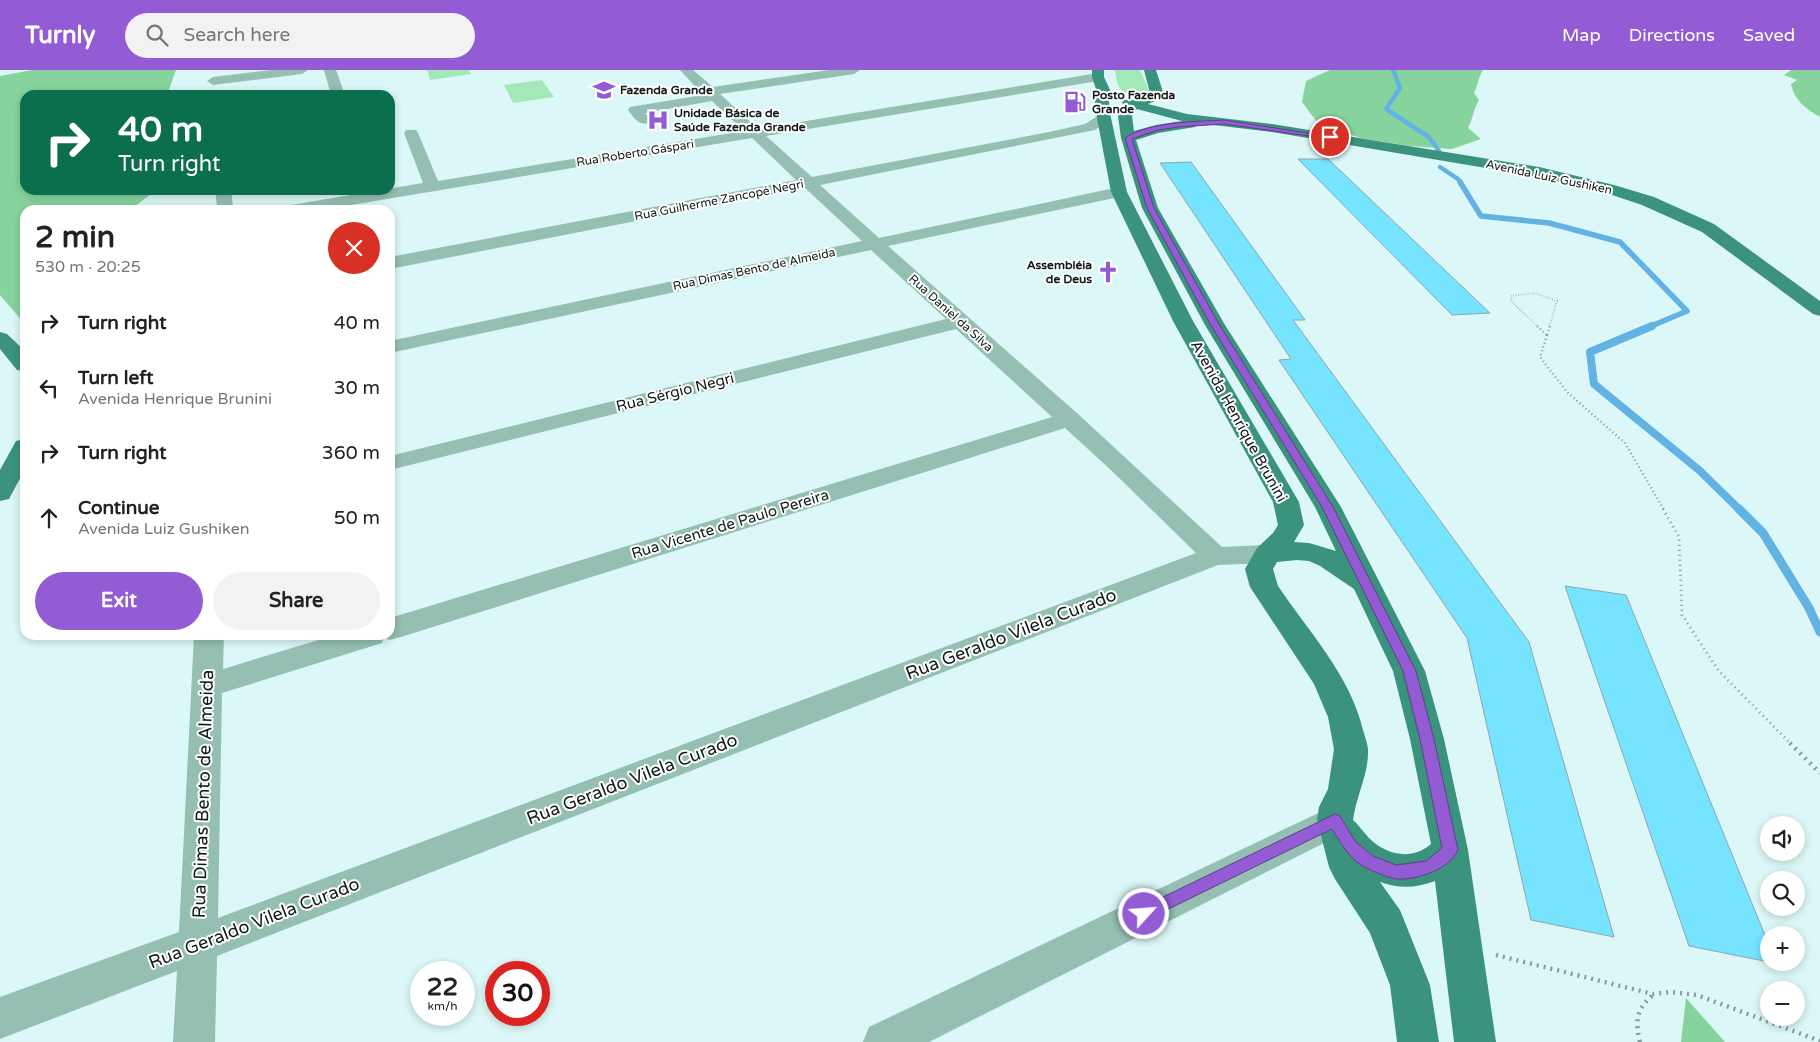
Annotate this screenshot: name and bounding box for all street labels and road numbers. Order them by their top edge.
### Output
street label: Rua Roberto Gáspari [575,137,695,169]
street label: Avenida Luiz Gushiken [1485,157,1613,197]
street label: Rua Guilherme Zancopé Negri [633,177,805,223]
street label: Rua Dimas Bento de Almeida [671,245,837,293]
street label: Rua Daniel da Silva [906,272,996,354]
street label: Avenida Henrique Brunini [1187,337,1291,505]
street label: Rua Sérgio Negri [614,369,736,415]
street label: Rua Vicente de Paulo Pereira [629,485,831,563]
street label: Rua Geraldo Vilela Curado [902,584,1120,684]
street label: Rua Dimas Bento de Almeida [188,669,218,919]
street label: Rua Geraldo Vilela Curado [523,729,741,829]
street label: Rua Geraldo Vilela Curado [145,873,363,973]

